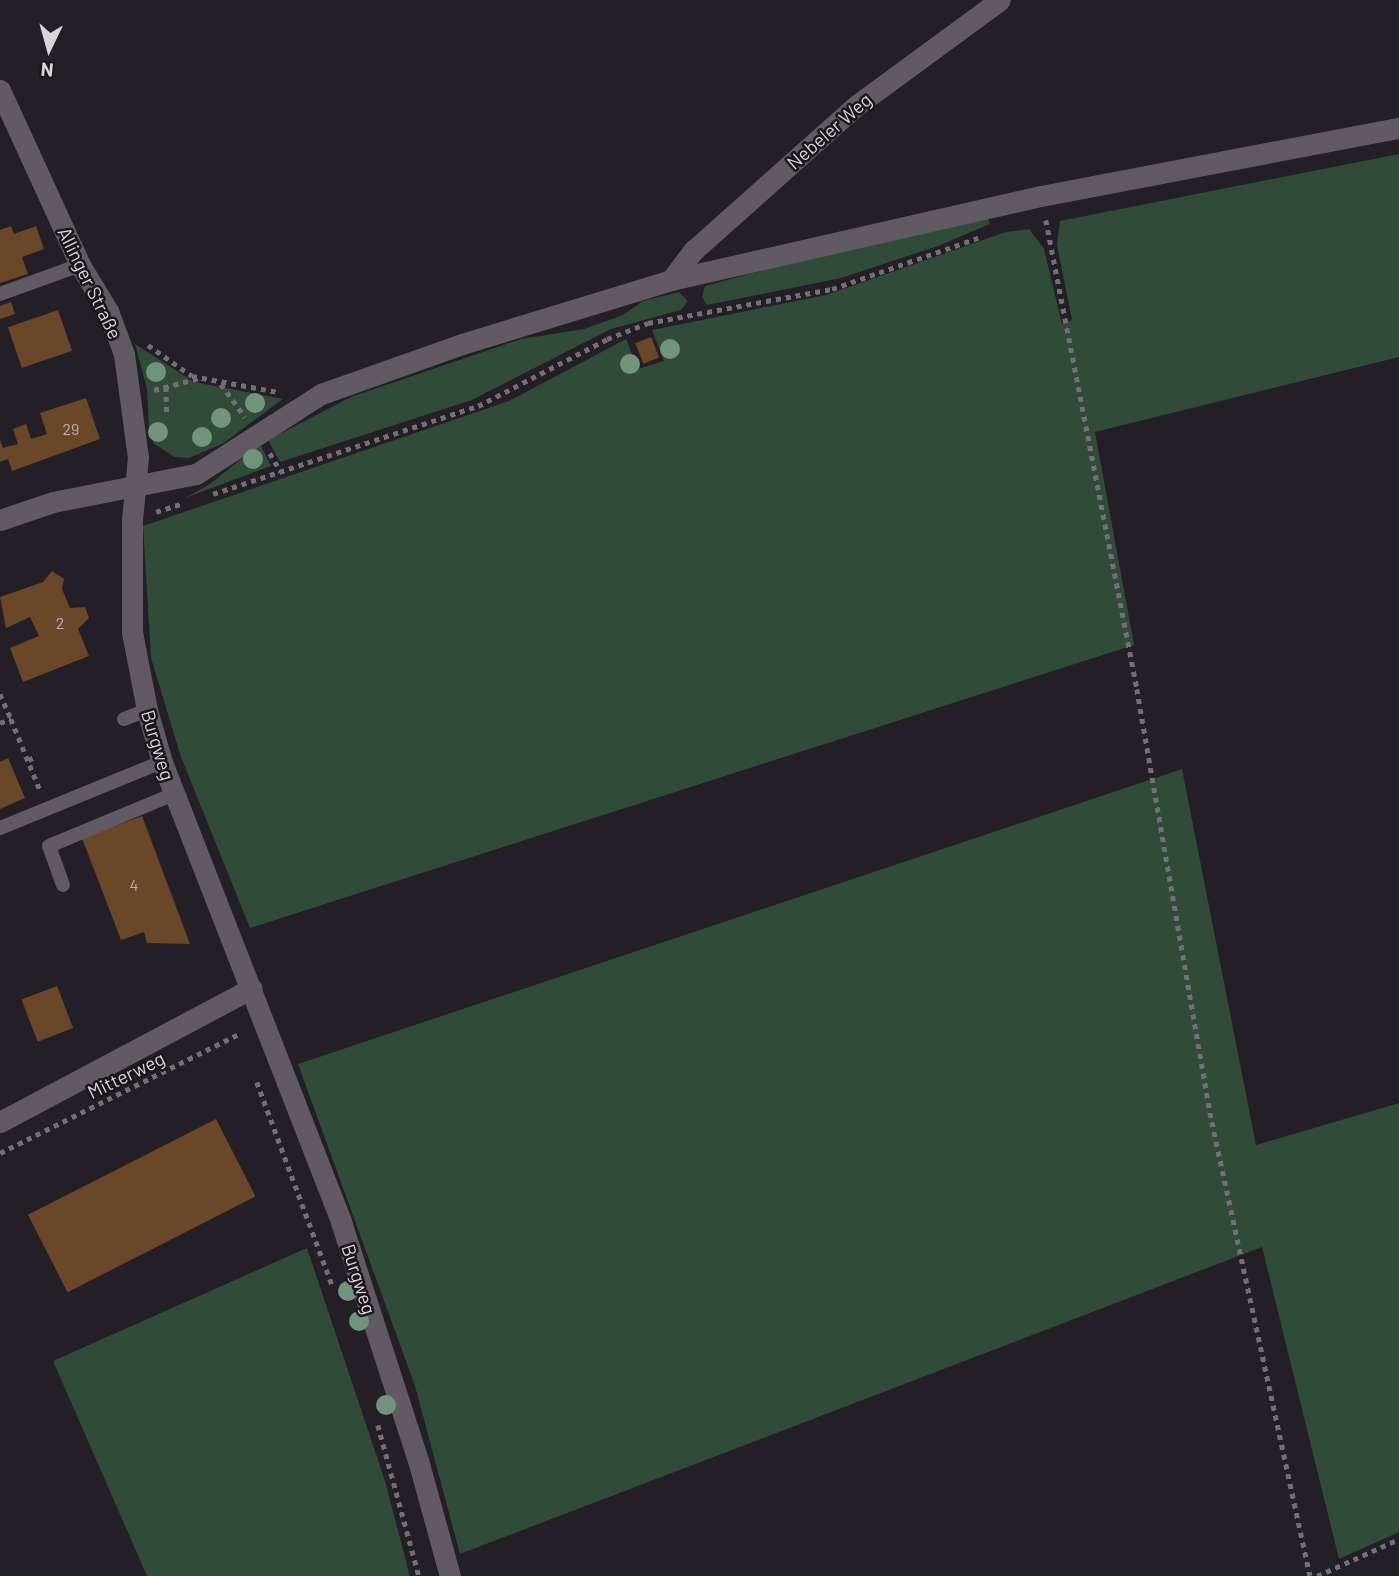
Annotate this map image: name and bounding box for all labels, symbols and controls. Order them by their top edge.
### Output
north arrow [14,14,84,84]
text: N [40,58,54,82]
street label: Nebeler Weg [782,88,876,174]
street label: Allinger Straße [53,223,127,343]
house number: 29 [63,419,79,439]
house number: 2 [56,613,64,633]
street label: Burgweg [137,707,179,783]
house number: 4 [130,875,138,895]
street label: Mitterweg [84,1047,168,1103]
street label: Burgweg [337,1241,381,1317]

